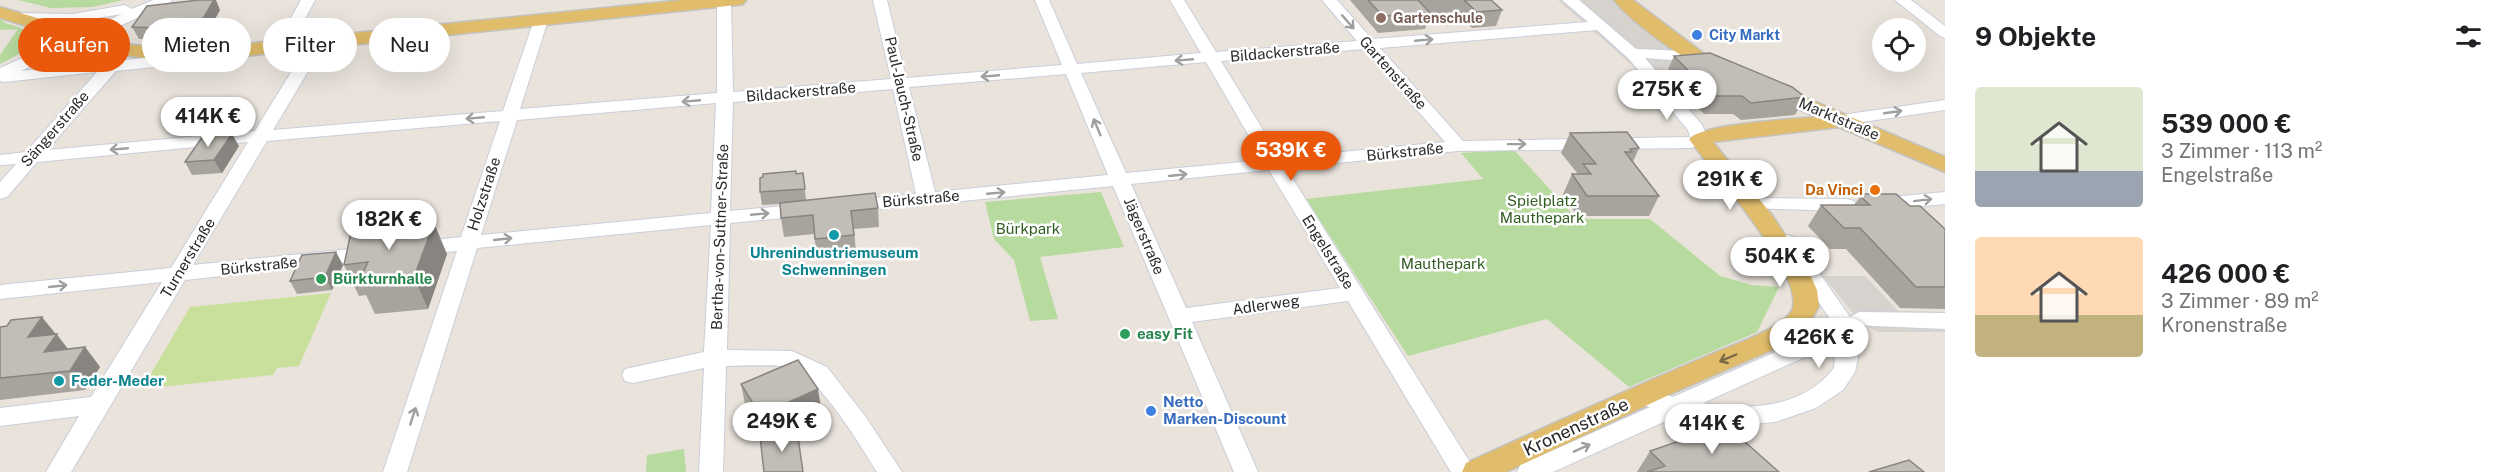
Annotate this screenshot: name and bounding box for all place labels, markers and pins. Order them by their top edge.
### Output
place label: Gartenschule [1393,10,1483,26]
marker: Gartenschule [1374,11,1388,25]
place label: City Markt [1709,27,1780,43]
marker: City Markt [1690,28,1704,42]
pin: 275K € [1618,70,1716,121]
pin: 414K € [159,97,257,148]
pin: 539K € [1242,131,1340,182]
pin: 291K € [1681,160,1779,211]
place label: Da Vinci [1805,181,1863,198]
marker: Da Vinci [1868,183,1882,197]
pin: 182K € [340,200,438,251]
marker: Uhrenindustriemuseum Schwenningen [827,228,841,242]
pin: 504K € [1731,237,1829,288]
place label: Uhrenindustriemuseum Schwenningen [750,244,918,278]
place label: Bürkturnhalle [333,270,433,287]
marker: Bürkturnhalle [314,272,328,286]
pin: 426K € [1770,318,1868,369]
place label: easy Fit [1137,325,1193,342]
marker: easy Fit [1118,327,1132,341]
place label: Feder-Meder [71,372,164,389]
marker: Feder-Meder [52,374,66,388]
place label: Netto Marken-Discount [1163,393,1286,427]
pin: 249K € [733,402,831,453]
marker: Netto Marken-Discount [1144,404,1158,418]
pin: 414K € [1663,404,1761,455]

